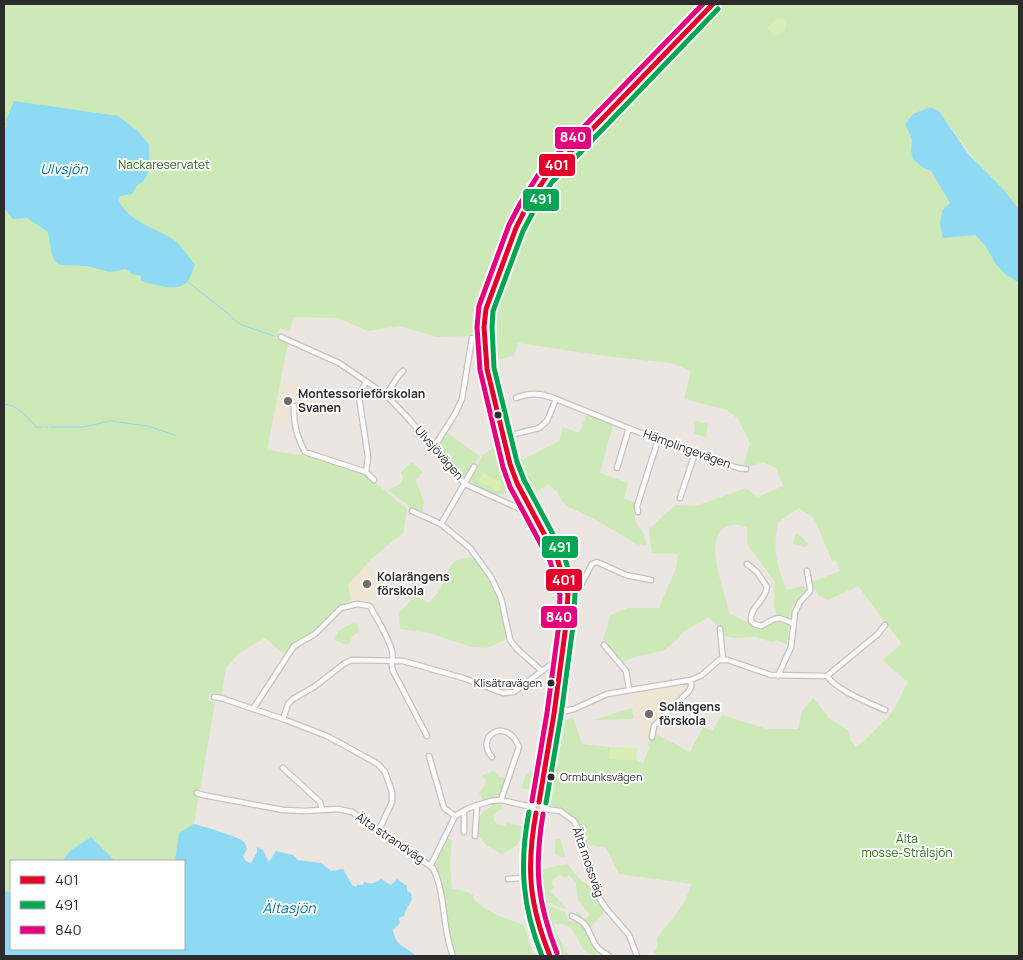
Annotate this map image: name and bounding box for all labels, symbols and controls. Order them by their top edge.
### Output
line badge: 840 [554,126,592,150]
text: 840 [560,127,586,146]
line badge: 401 [538,153,576,177]
text: 401 [545,155,569,174]
park label: Nackareservatet [118,156,210,173]
water label: Ulvsjön [40,159,88,178]
line badge: 491 [522,188,560,212]
text: 491 [529,189,553,208]
place label: Montessorieförskolan Svanen [298,385,425,416]
marker: Montessorieförskolan Svanen [282,395,294,407]
unlabelled marker [493,410,503,420]
street label: Ulvsjövägen [411,422,468,483]
street label: Hämplingevägen [641,425,733,472]
line badge: 491 [541,535,579,559]
text: 491 [548,537,572,556]
place label: Kolarängens förskola [377,568,450,599]
line badge: 401 [545,568,583,592]
text: 401 [552,570,576,589]
marker: Kolarängens förskola [361,578,373,590]
line badge: 840 [540,605,578,629]
text: 840 [546,607,572,626]
place label: Klisätravägen [474,675,542,690]
marker: Klisätravägen [546,678,556,688]
place label: Solängens förskola [659,698,721,729]
marker: Solängens förskola [643,708,655,720]
place label: Ormbunksvägen [560,769,642,784]
marker: Ormbunksvägen [546,772,556,782]
street label: Älta strandväg [352,808,428,867]
street label: Älta mossväg [568,824,608,899]
park label: Älta mosse-Strålsjön [861,830,953,861]
legend [10,860,185,950]
text: 401 [55,869,79,890]
text: 491 [55,894,79,915]
water label: Ältasjön [263,898,316,917]
text: 840 [55,919,82,940]

